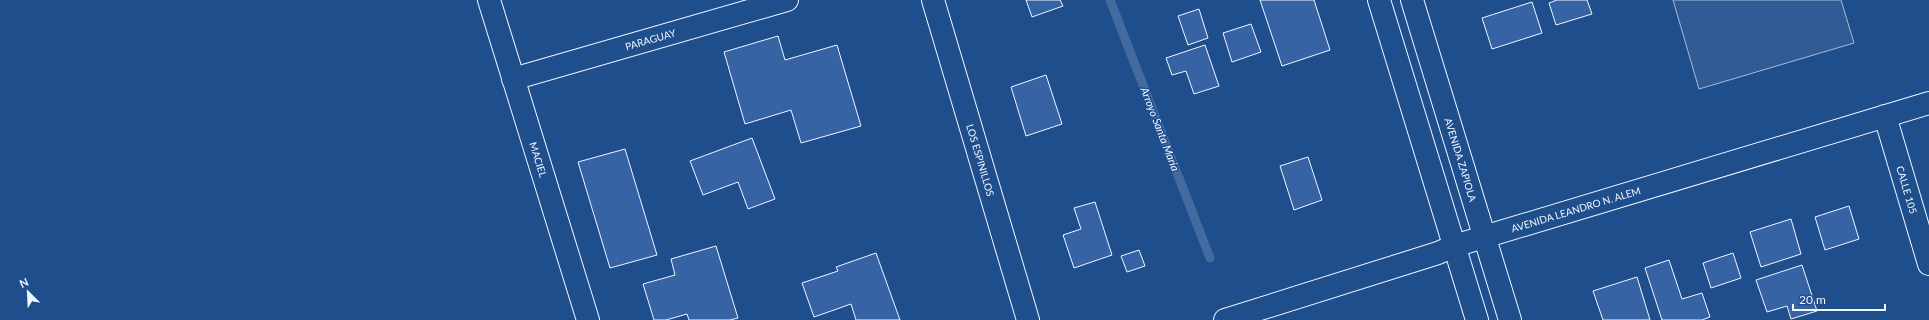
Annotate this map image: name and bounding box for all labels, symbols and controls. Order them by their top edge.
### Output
street label: PARAGUAY [624,26,678,52]
water label: Arroyo Santa María [1138,84,1183,173]
street label: AVENIDA ZAPIOLA [1442,116,1479,203]
street label: LOS ESPINILLOS [964,123,997,198]
street label: MACIEL [527,140,549,179]
street label: CALLE 105 [1894,164,1920,215]
street label: AVENIDA LEANDRO N. ALEM [1510,184,1642,234]
north arrow [8,272,48,312]
text: N [17,275,30,290]
scale bar [1793,286,1885,312]
text: 20 m [1799,292,1826,307]

